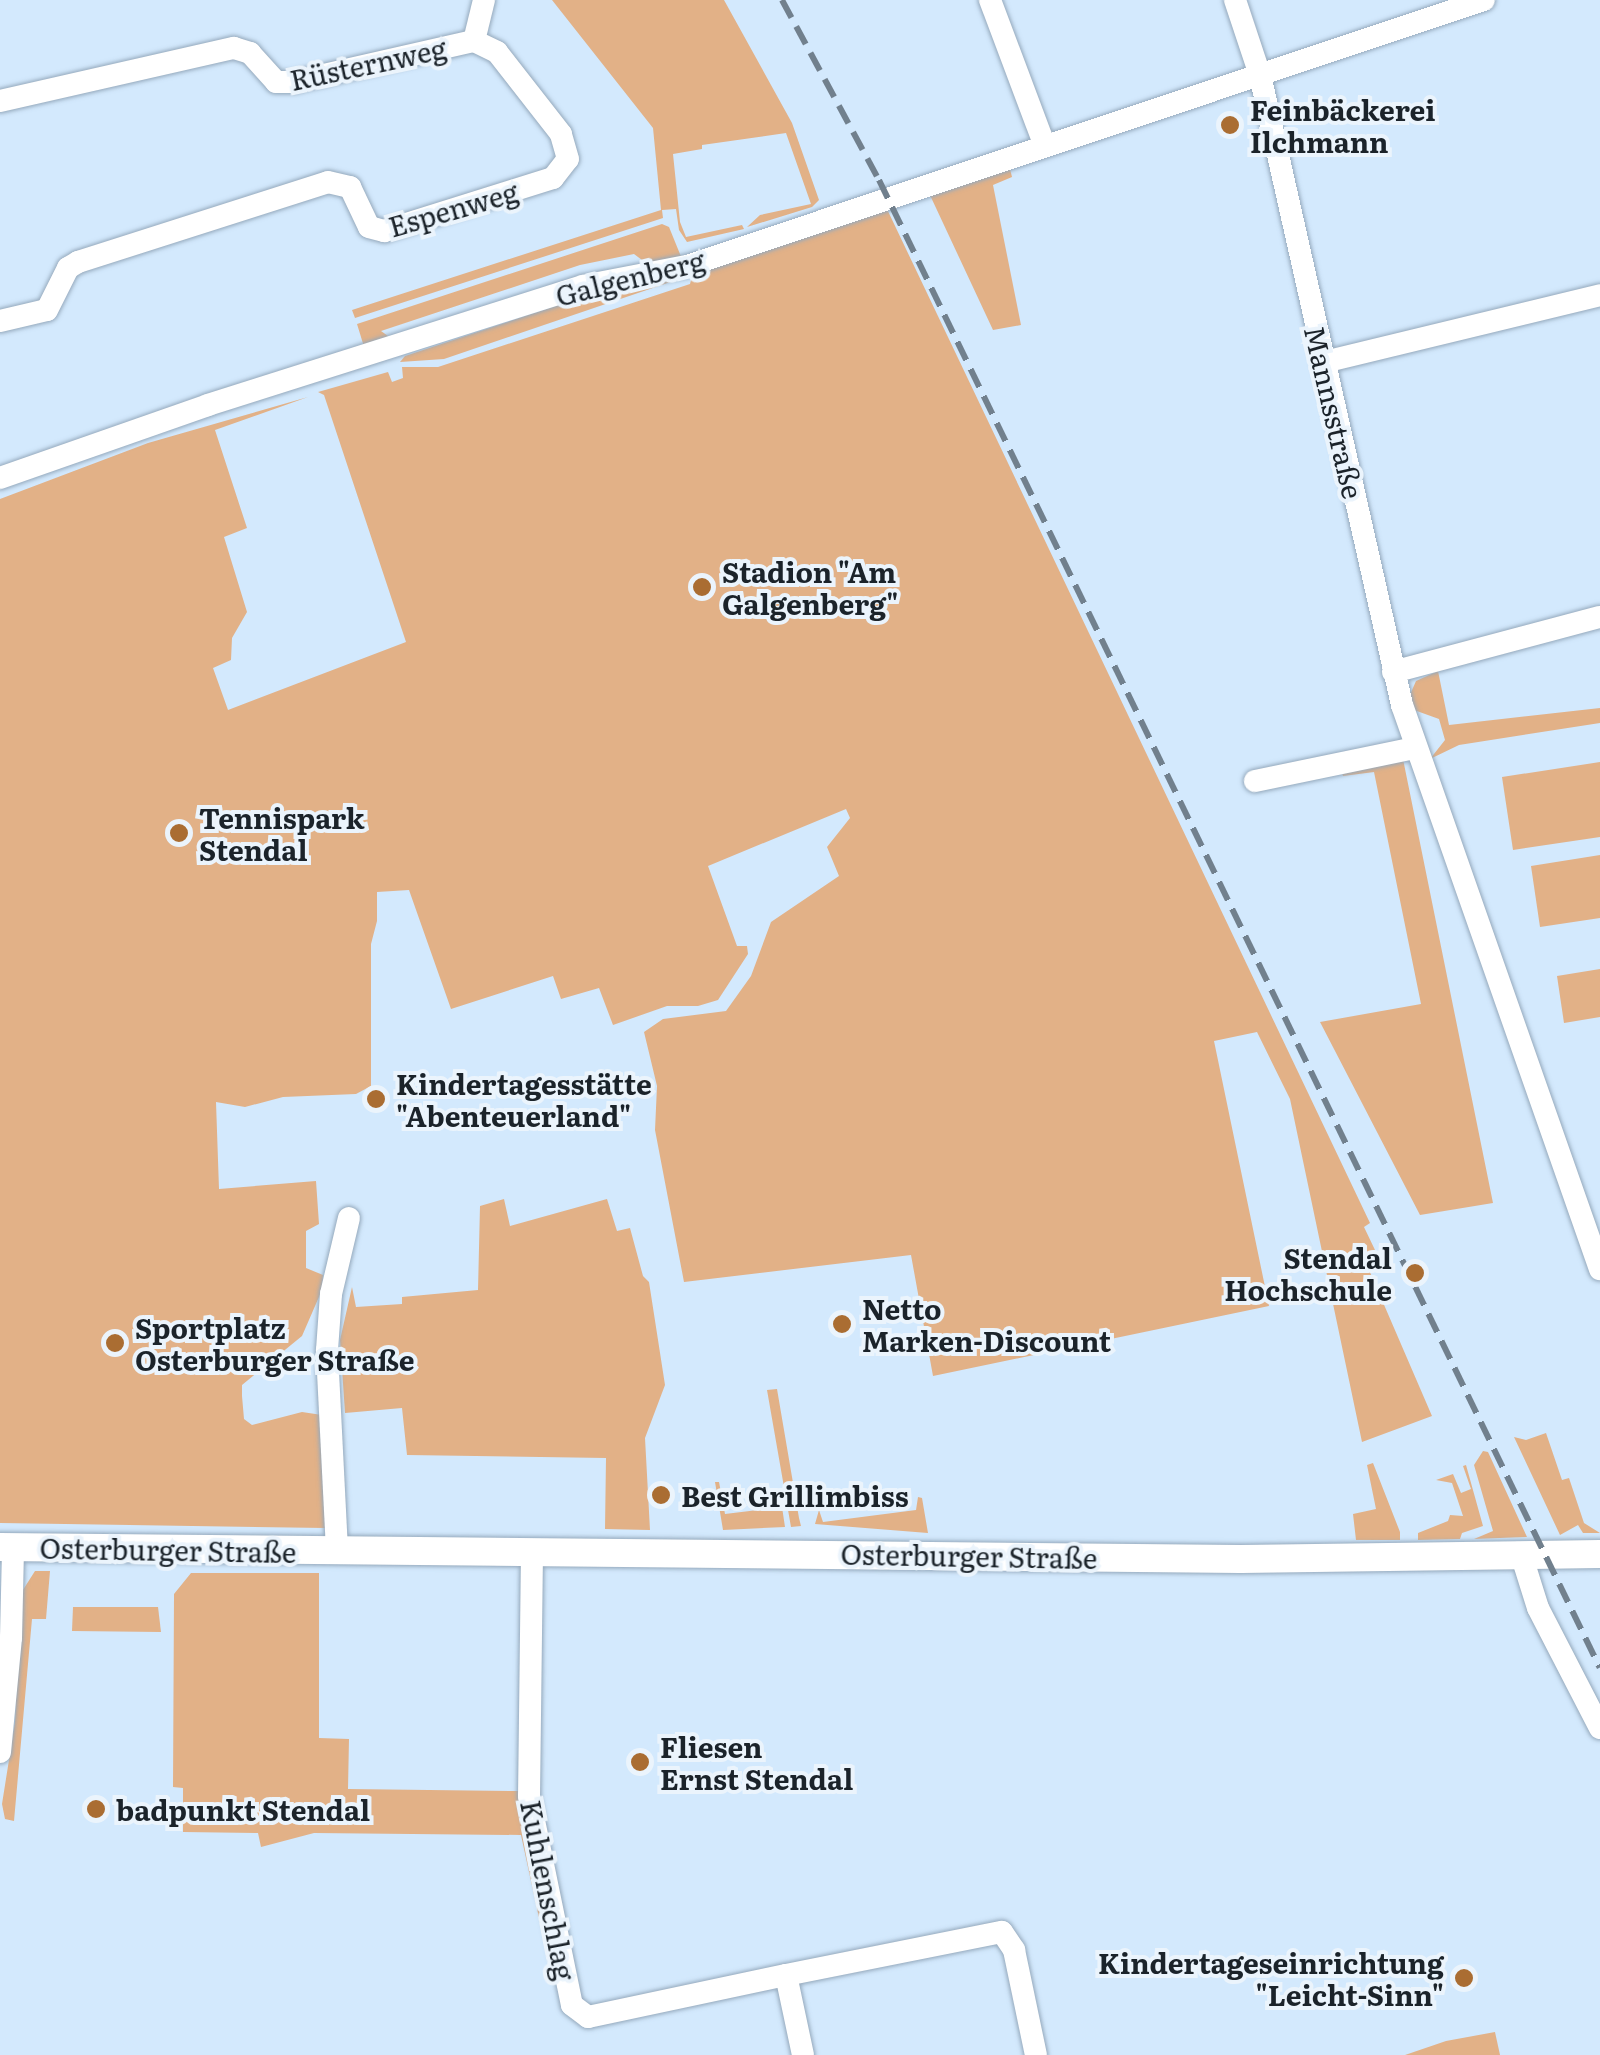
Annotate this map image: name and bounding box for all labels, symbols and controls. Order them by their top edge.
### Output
street label: Rüsternweg [287,30,449,96]
place label: Feinbäckerei Ilchmann [1250,92,1436,158]
marker: Feinbäckerei Ilchmann [1219,114,1241,136]
street label: Espenweg [384,173,522,243]
street label: Galgenberg [552,242,708,312]
street label: Mannsstraße [1299,322,1371,502]
place label: Stadion "Am Galgenberg" [722,554,898,620]
marker: Stadion "Am Galgenberg" [691,576,713,598]
place label: Tennispark Stendal [199,800,365,866]
marker: Tennispark Stendal [168,822,190,844]
place label: Kindertagesstätte "Abenteuerland" [396,1066,652,1132]
marker: Kindertagesstätte "Abenteuerland" [365,1088,387,1110]
place label: Stendal Hochschule [1224,1240,1392,1306]
marker: Stendal Hochschule [1402,1260,1428,1286]
place label: Netto Marken-Discount [862,1291,1111,1357]
place label: Sportplatz Osterburger Straße [135,1310,415,1376]
marker: Netto Marken-Discount [831,1313,853,1335]
marker: Sportplatz Osterburger Straße [104,1332,126,1354]
place label: Best Grillimbiss [681,1478,909,1512]
marker: Best Grillimbiss [650,1484,672,1506]
street label: Osterburger Straße [39,1530,297,1568]
street label: Osterburger Straße [840,1536,1098,1574]
place label: Fliesen Ernst Stendal [660,1729,853,1795]
marker: Fliesen Ernst Stendal [629,1751,651,1773]
place label: badpunkt Stendal [116,1792,370,1826]
street label: Kuhlenschlag [515,1797,583,1983]
marker: badpunkt Stendal [85,1798,107,1820]
place label: Kindertageseinrichtung "Leicht-Sinn" [1098,1945,1444,2011]
marker: Kindertageseinrichtung "Leicht-Sinn" [1453,1967,1475,1989]

